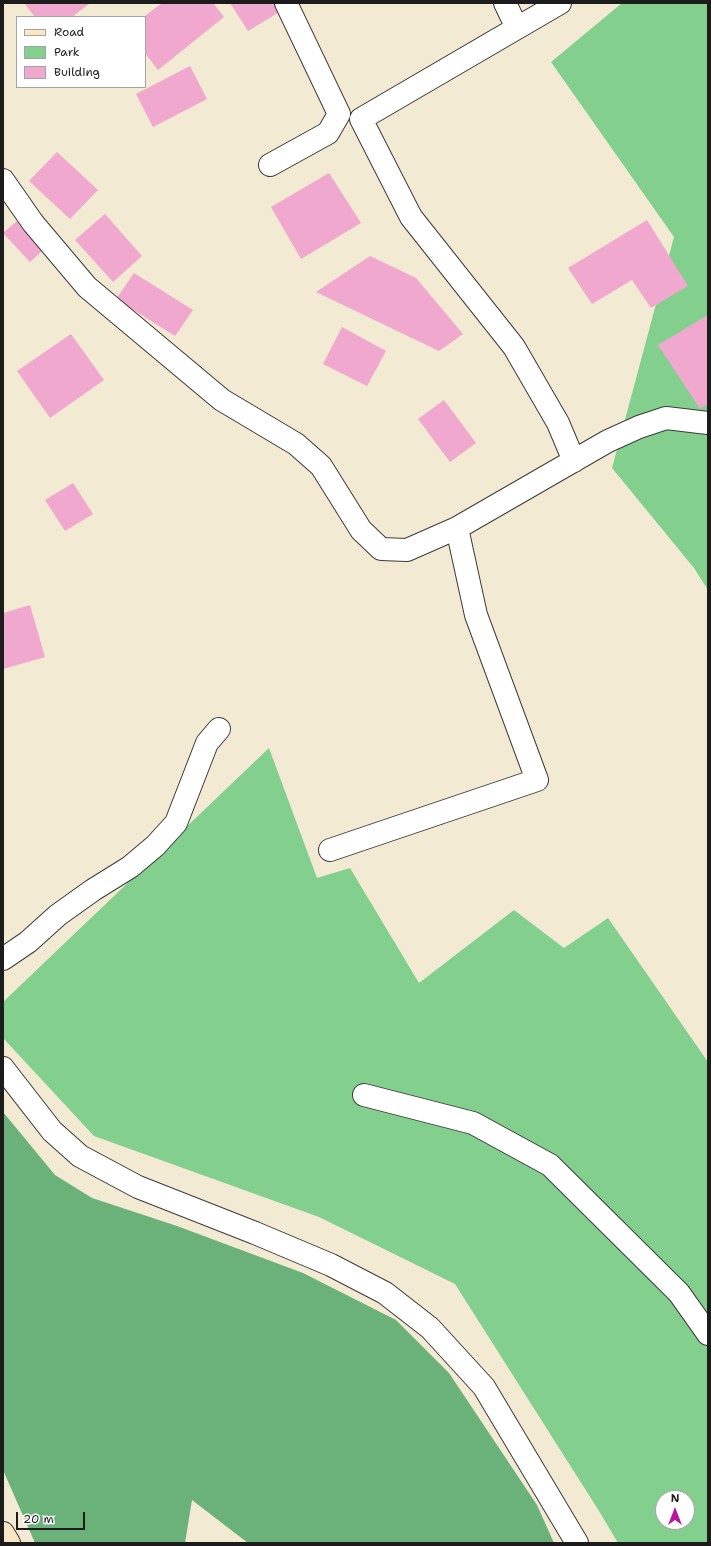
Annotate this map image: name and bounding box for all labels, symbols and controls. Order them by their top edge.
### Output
legend [16,16,146,88]
text: Road [54,24,84,40]
text: Park [54,44,80,60]
text: Building [54,64,100,80]
north arrow [655,1490,695,1530]
text: N [671,1491,679,1506]
scale bar [18,1504,87,1530]
text: 20 m [23,1511,54,1527]

